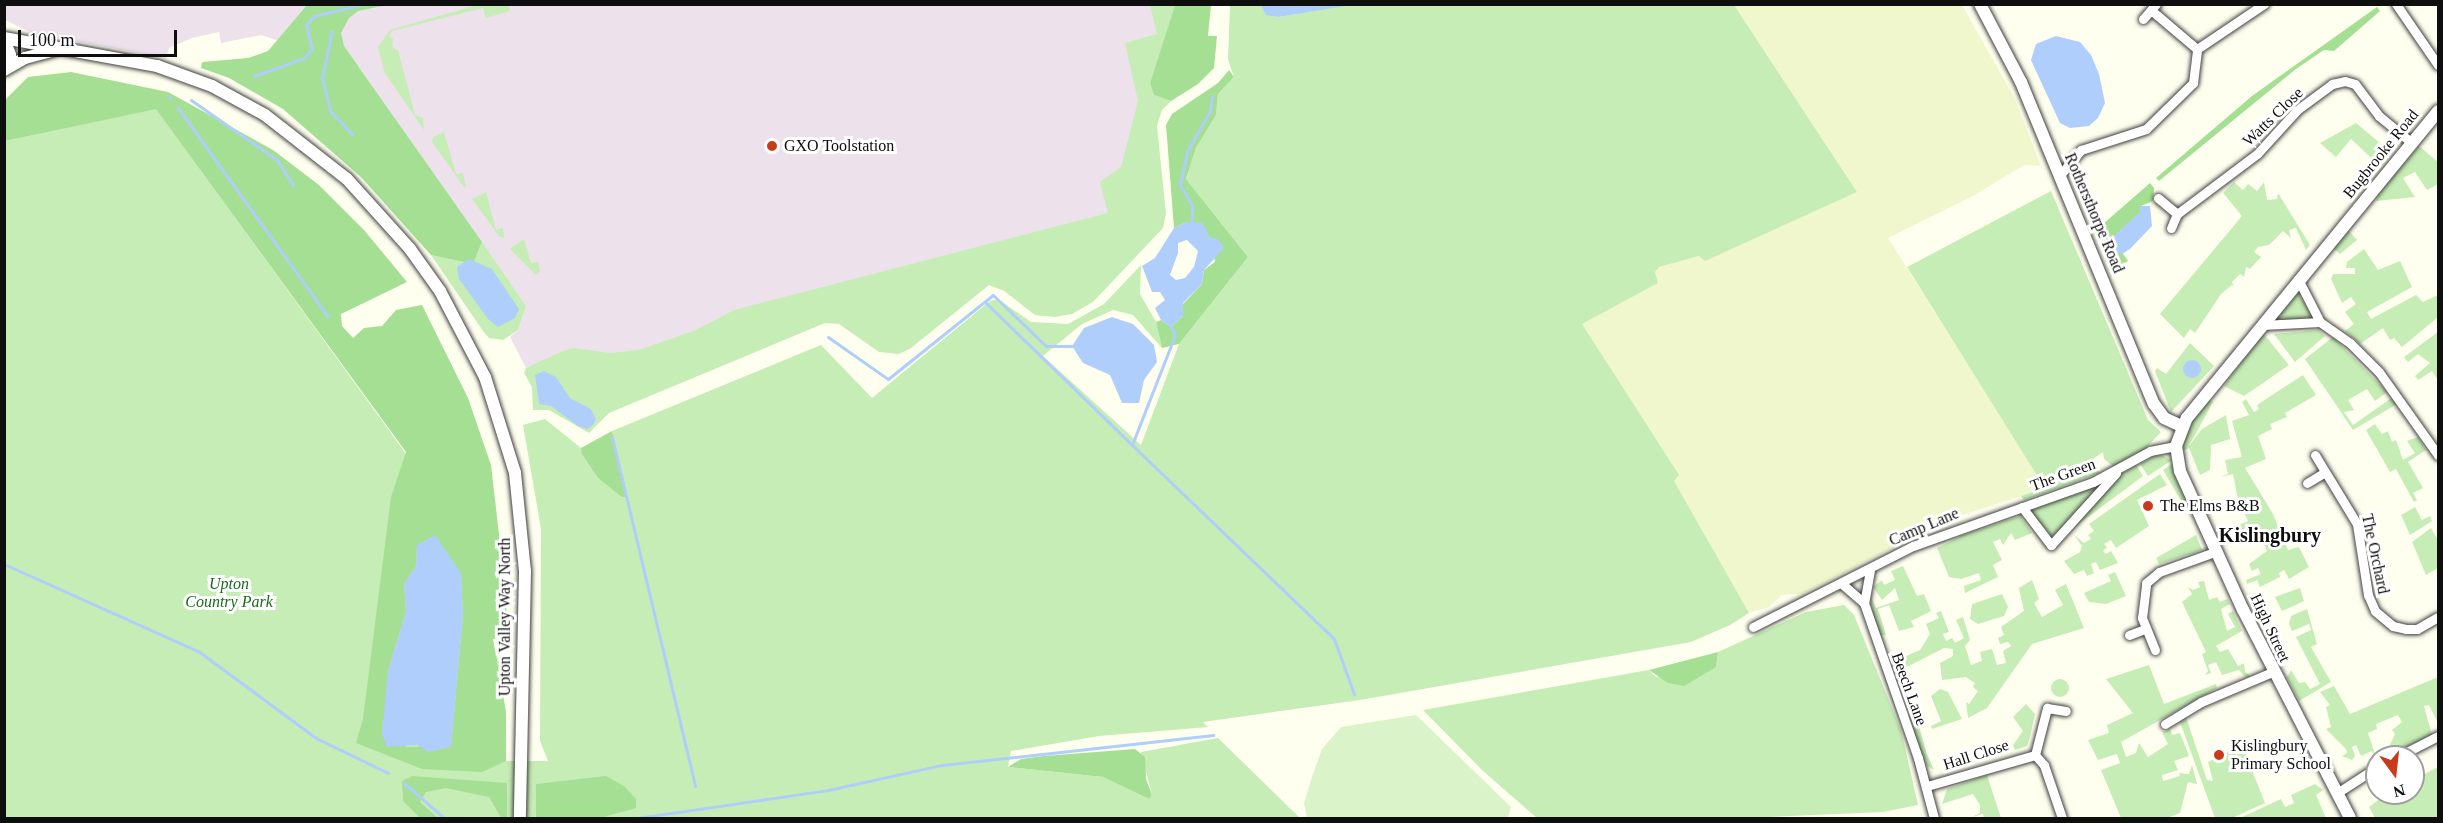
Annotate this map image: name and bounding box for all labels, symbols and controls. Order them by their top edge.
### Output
scale bar [21,18,180,56]
text: 100 m [29,30,75,50]
street label: Watts Close [2239,84,2307,150]
street label: Bugbrooke Road [2339,106,2423,202]
place label: GXO Toolstation [784,136,894,156]
marker: GXO Toolstation [765,139,779,153]
street label: Rothersthorpe Road [2060,150,2128,276]
street label: The Green [2028,454,2098,496]
place label: The Elms B&B [2160,496,2260,516]
marker: The Elms B&B [2141,499,2155,513]
street label: Camp Lane [1886,504,1962,550]
street label: The Orchard [2357,512,2393,596]
district label: Kislingbury [2219,523,2321,547]
street label: Upton Valley Way North [495,537,515,697]
park label: Upton Country Park [185,574,273,612]
street label: High Street [2246,591,2294,665]
street label: Beech Lane [1887,650,1931,728]
street label: Hall Close [1941,735,2011,775]
place label: Kislingbury Primary School [2231,736,2331,774]
north arrow [2365,745,2425,805]
marker: Kislingbury Primary School [2212,748,2226,762]
text: N [2391,781,2407,801]

